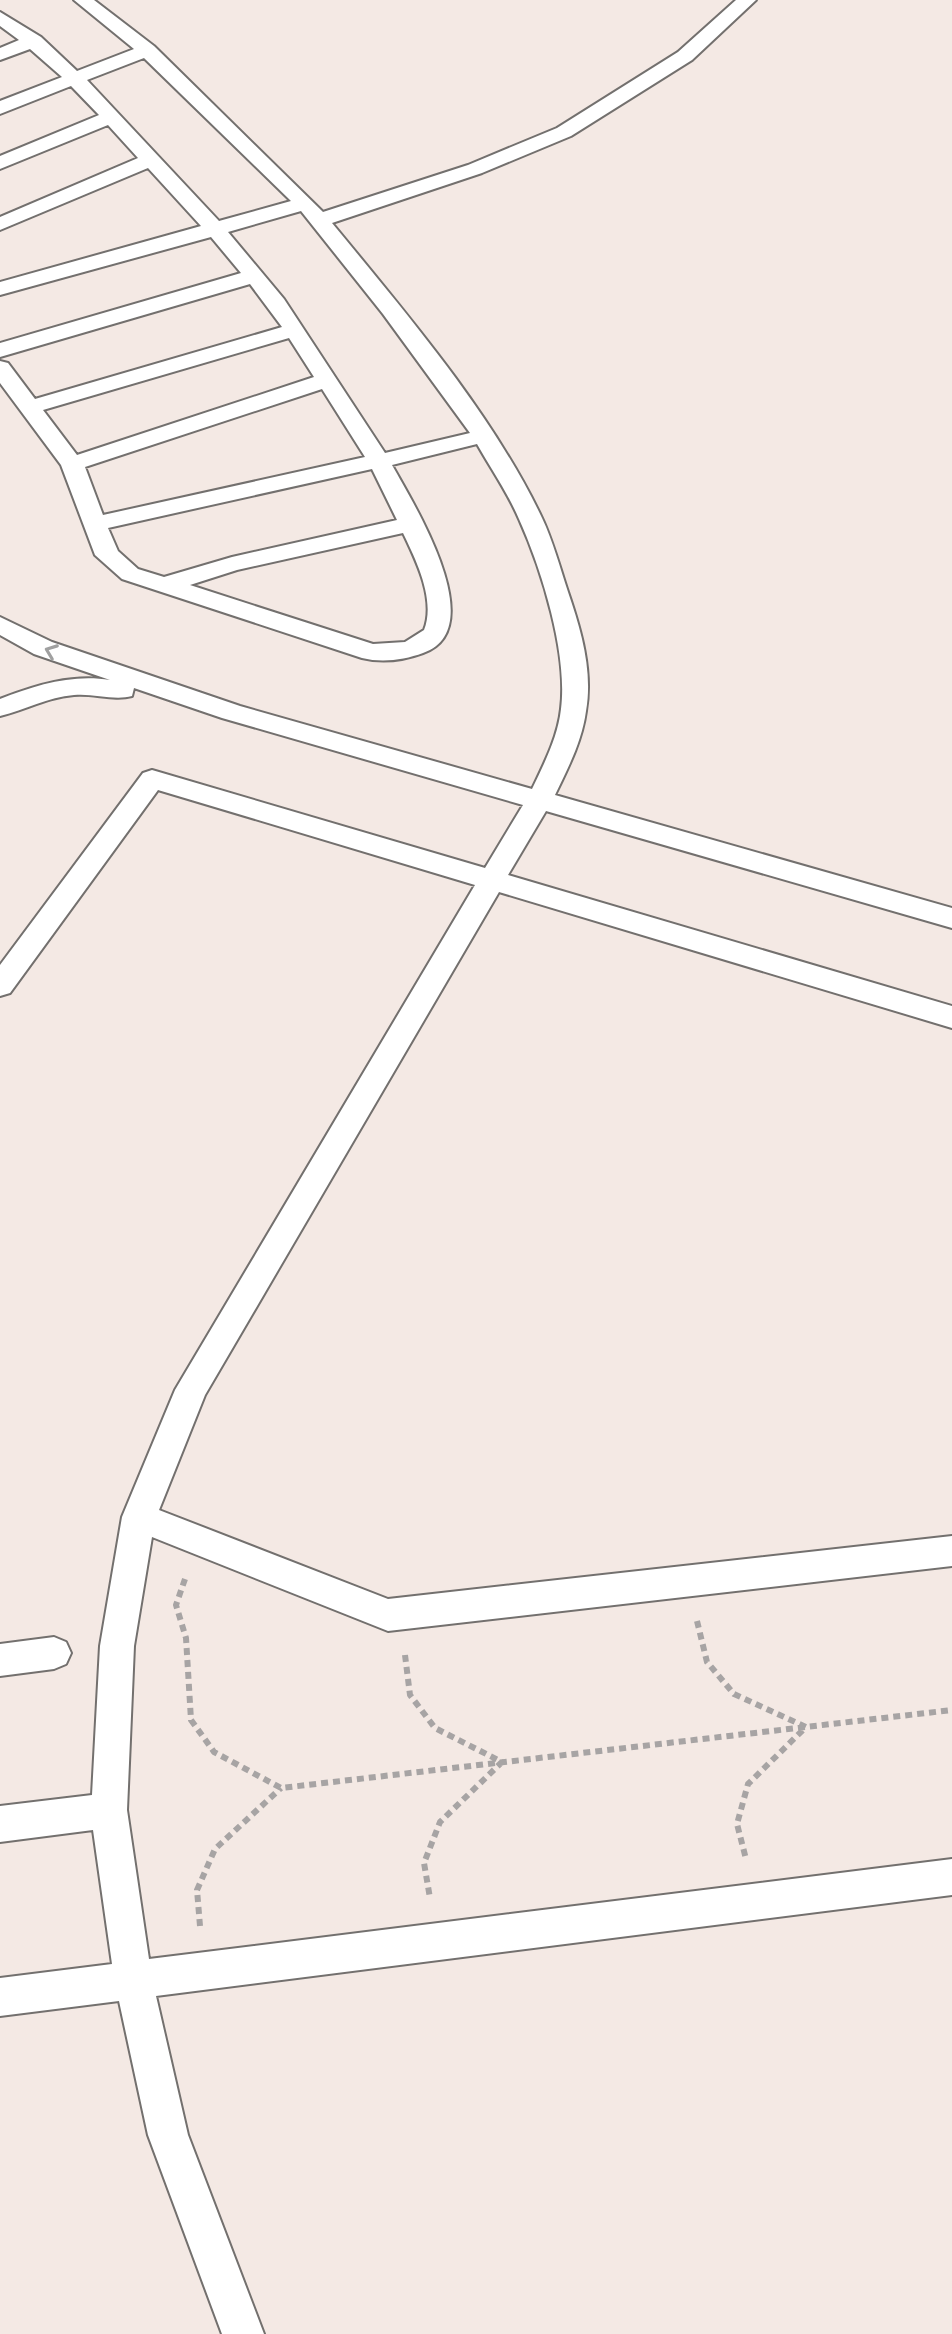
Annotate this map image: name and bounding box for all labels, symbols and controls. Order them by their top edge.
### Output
one-way arrow [45,644,59,661]

